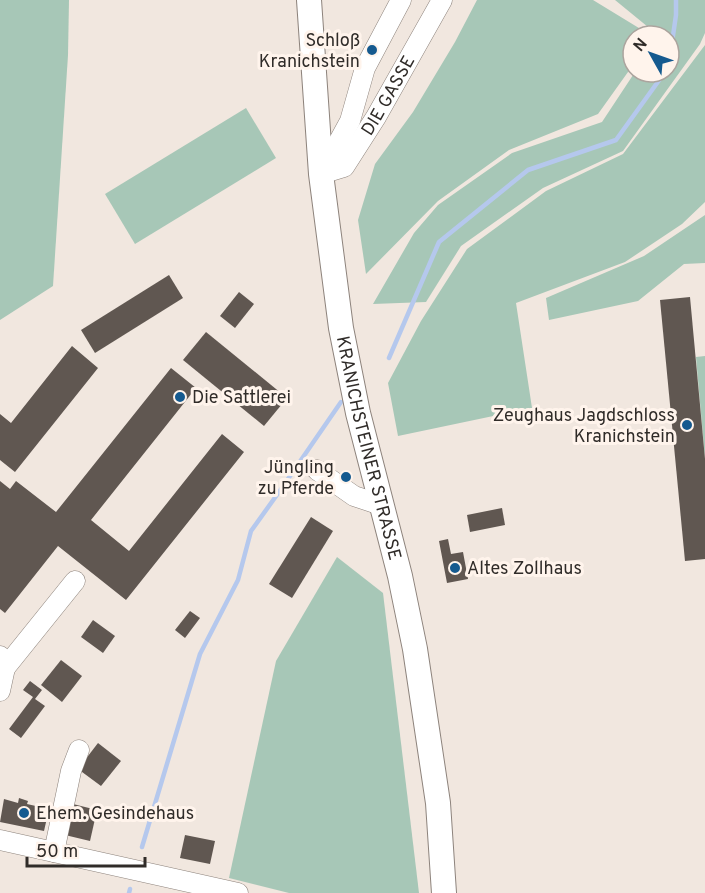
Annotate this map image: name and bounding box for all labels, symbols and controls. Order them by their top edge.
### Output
north arrow [621,24,681,84]
place label: Schloß Kranichstein [259,30,360,74]
text: N [630,35,652,56]
marker: Schloß Kranichstein [365,43,379,57]
street label: DIE GASSE [357,52,421,141]
street label: KRANICHSTEINER STRASSE [330,334,406,563]
place label: Die Sattlerei [192,387,291,410]
marker: Die Sattlerei [173,390,187,404]
place label: Zeughaus Jagdschloss Kranichstein [493,405,675,449]
marker: Zeughaus Jagdschloss Kranichstein [680,418,694,432]
place label: Jüngling zu Pferde [257,457,334,501]
marker: Jüngling zu Pferde [339,470,353,484]
place label: Altes Zollhaus [467,558,582,581]
marker: Altes Zollhaus [448,561,462,575]
place label: Ehem. Gesindehaus [36,803,194,826]
marker: Ehem. Gesindehaus [17,806,31,820]
scale bar [27,830,146,868]
text: 50 m [36,841,78,864]

